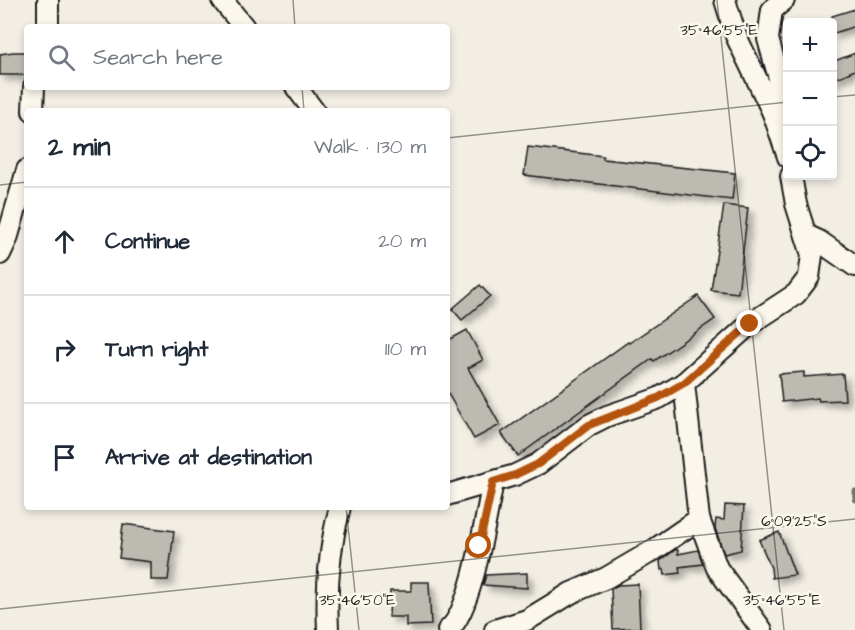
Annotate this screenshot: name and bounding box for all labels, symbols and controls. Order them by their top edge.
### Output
map controls [783,18,837,180]
button: + [783,18,837,72]
text: 35°46'55"E [680,20,758,41]
search box [24,24,450,90]
icon: search [45,41,78,74]
text: Search here [93,42,223,73]
button: − [783,72,837,126]
button: locate [783,126,837,180]
text: 2 min [48,129,110,165]
text: Walk · 130 m [314,133,426,161]
icon: ahead [48,225,81,258]
text: Continue [105,226,190,257]
text: 20 m [378,227,426,255]
route end [736,310,762,336]
icon: right [48,333,81,366]
text: Turn right [105,334,208,365]
text: 110 m [385,335,426,363]
icon: arrive [48,441,81,474]
text: Arrive at destination [105,442,312,473]
text: 6°09'25"S [761,511,827,532]
route start [465,532,491,558]
text: 35°46'50"E [319,590,395,611]
text: 35°46'55"E [743,590,821,611]

